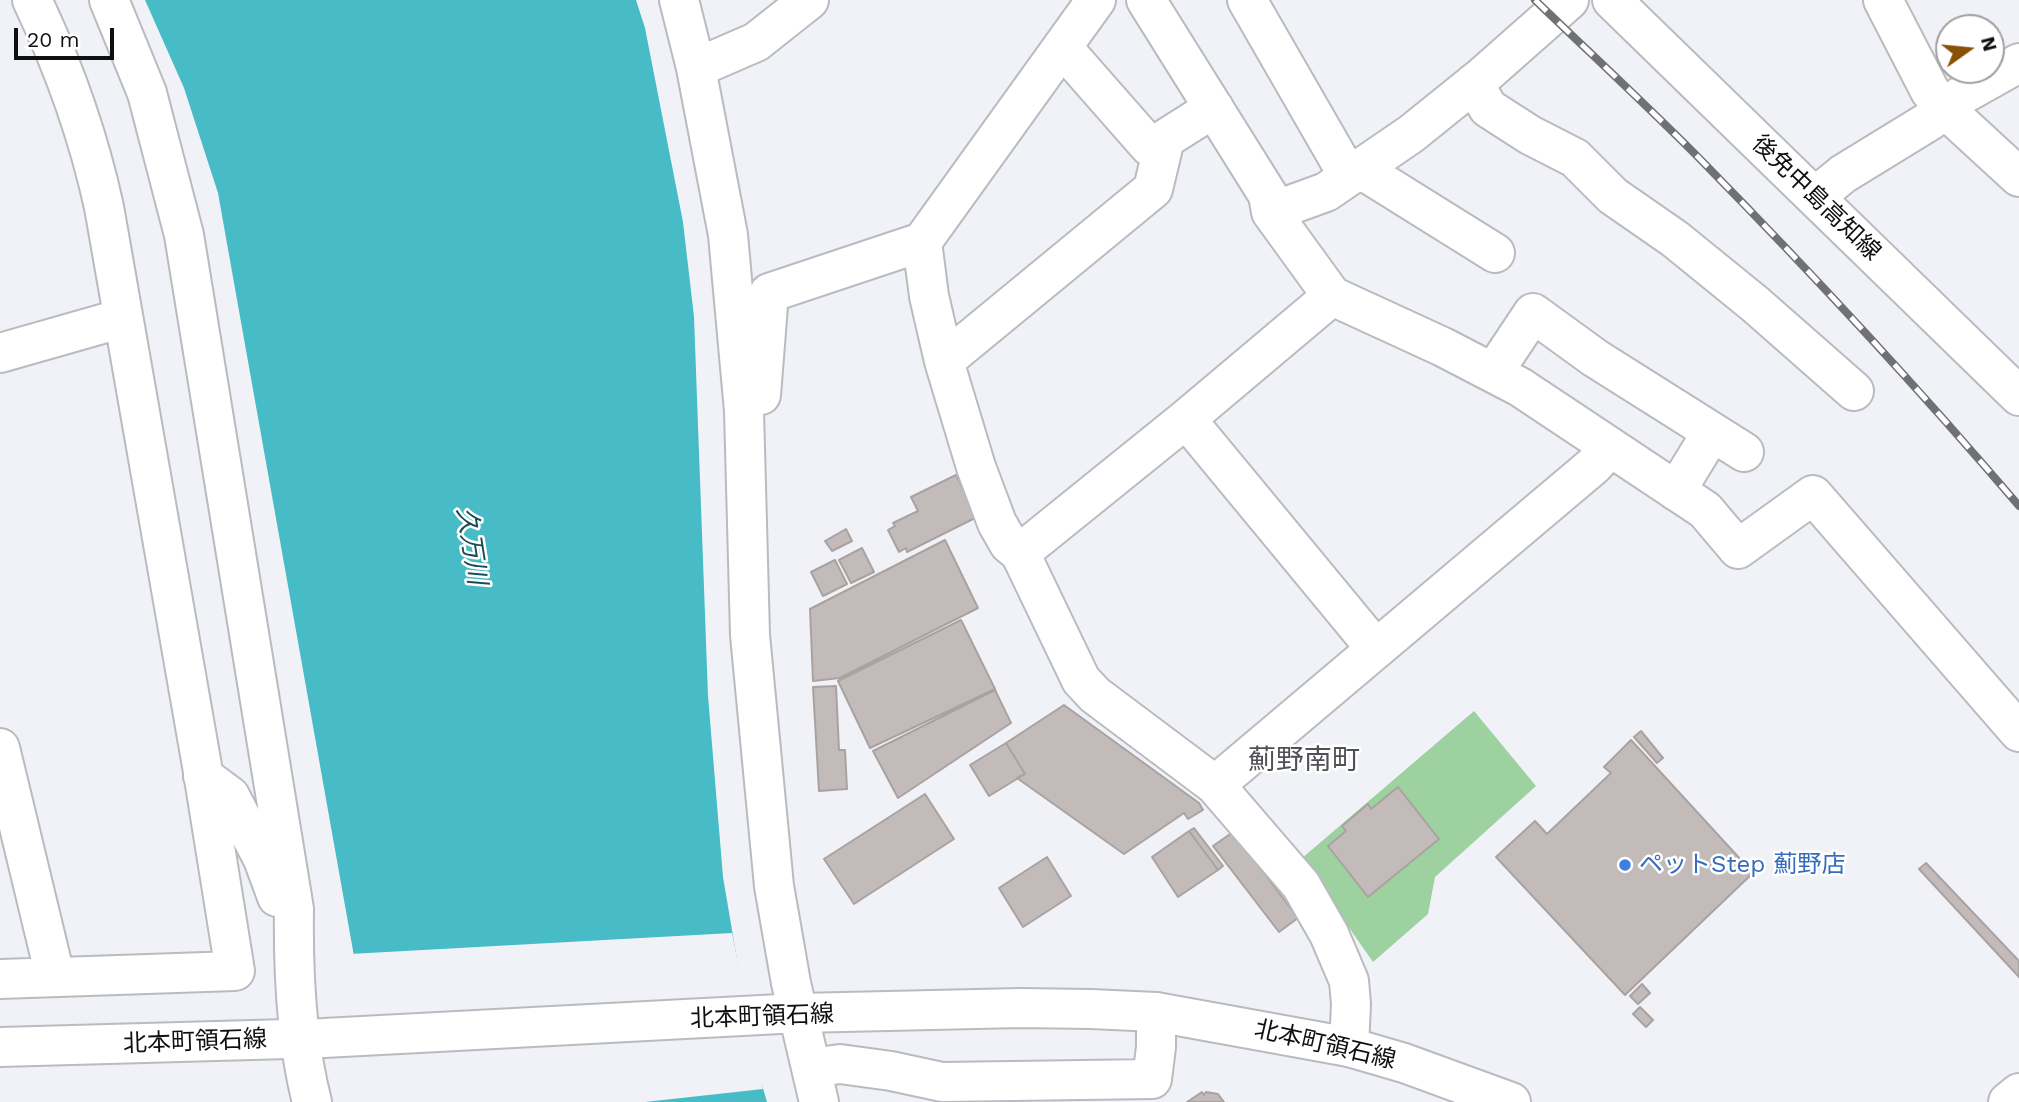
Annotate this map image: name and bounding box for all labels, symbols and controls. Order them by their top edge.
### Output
scale bar [18,14,117,58]
north arrow [1935,14,2005,84]
text: 20 m [27,27,79,52]
text: N [1976,34,2002,54]
street label: 後免中島高知線 [1746,129,1886,267]
water label: 久万川 [449,505,493,587]
district label: 薊野南町 [1248,744,1360,778]
place label: ペットStep 薊野店 [1639,851,1846,879]
marker: ペットStep 薊野店 [1617,857,1633,873]
street label: 北本町領石線 [690,1000,834,1034]
street label: 北本町領石線 [1252,1015,1398,1075]
street label: 北本町領石線 [123,1025,267,1059]

